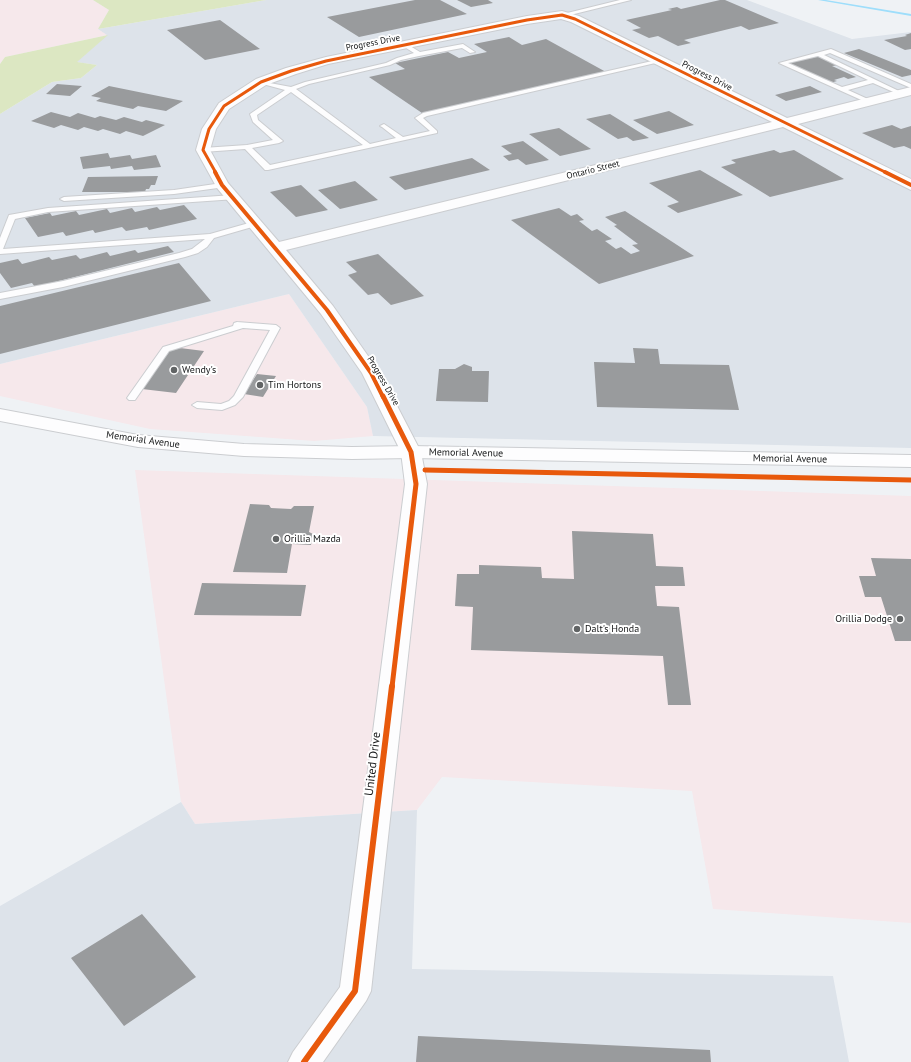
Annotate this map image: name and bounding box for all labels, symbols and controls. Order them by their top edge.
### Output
street label: Progress Drive [345,32,401,54]
street label: Progress Drive [680,59,734,93]
street label: Ontario Street [565,158,621,182]
street label: Progress Drive [365,354,401,408]
place label: Wendy's [182,364,216,376]
marker: Wendy's [169,365,179,375]
place label: Tim Hortons [268,379,321,391]
marker: Tim Hortons [255,380,265,390]
street label: Memorial Avenue [105,429,181,451]
street label: Memorial Avenue [429,446,503,460]
street label: Memorial Avenue [753,452,827,466]
place label: Orillia Mazda [284,533,341,545]
marker: Orillia Mazda [271,534,281,544]
place label: Orillia Dodge [835,613,892,625]
marker: Orillia Dodge [895,614,905,624]
place label: Dalt's Honda [585,623,639,635]
marker: Dalt's Honda [572,624,582,634]
street label: United Drive [362,731,384,797]

